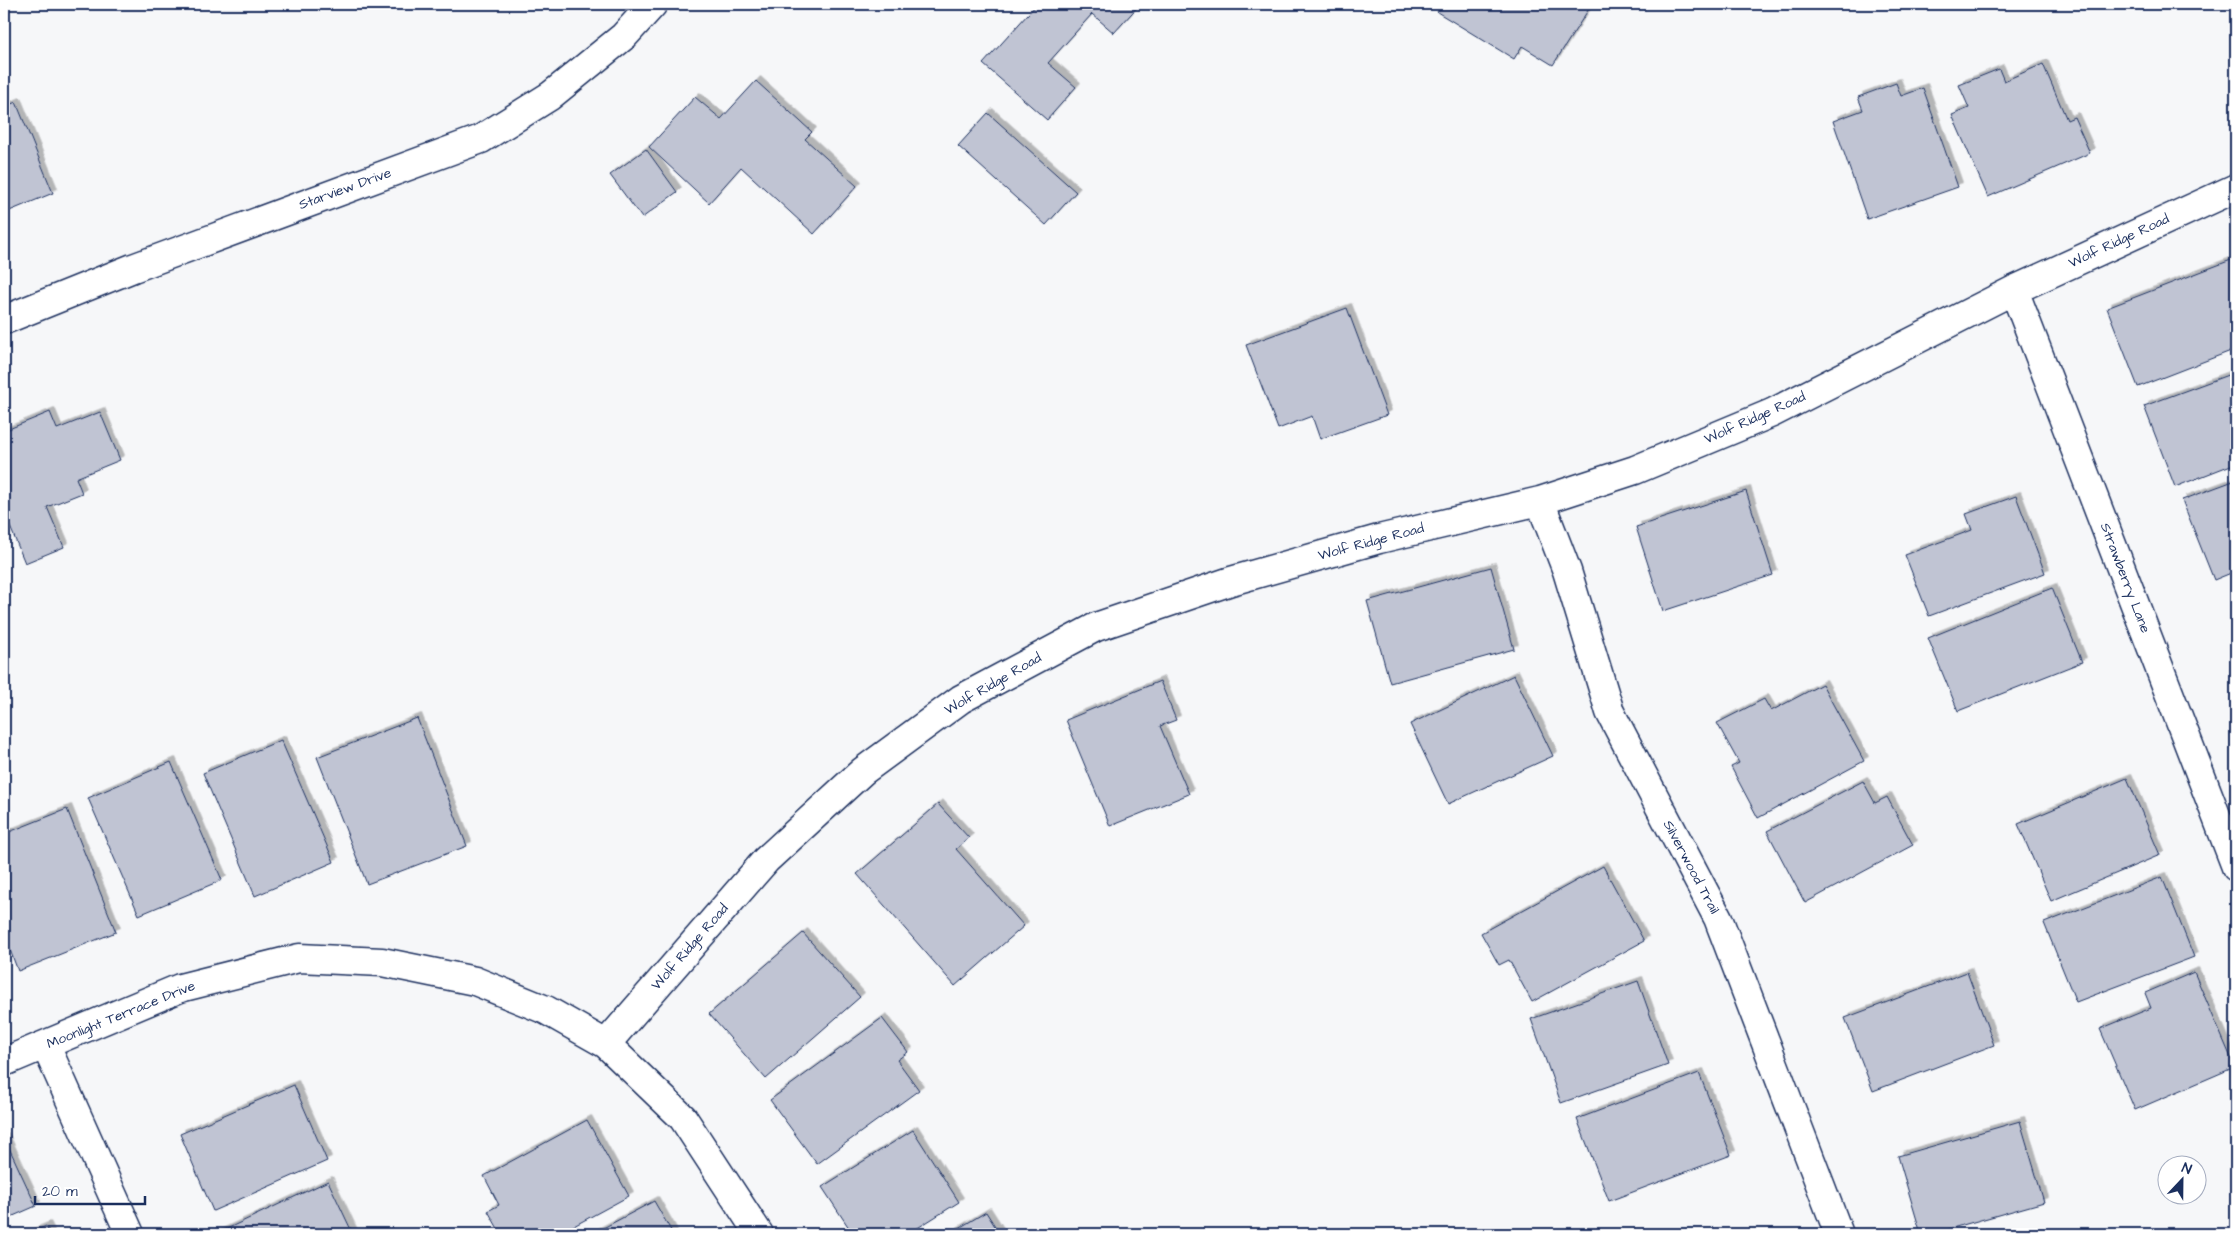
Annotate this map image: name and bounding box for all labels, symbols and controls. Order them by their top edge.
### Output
street label: Starview Drive [296,163,394,215]
street label: Wolf Ridge Road [2065,209,2173,273]
street label: Wolf Ridge Road [1701,387,1809,449]
street label: Wolf Ridge Road [1316,518,1426,566]
street label: Strawberry Lane [2095,520,2155,636]
street label: Wolf Ridge Road [941,648,1045,720]
street label: Silverwood Trail [1658,817,1724,917]
street label: Wolf Ridge Road [647,899,733,995]
street label: Moonlight Terrace Drive [44,976,199,1054]
north arrow [2158,1156,2208,1206]
text: N [2179,1158,2195,1180]
scale bar [35,1173,145,1205]
text: 20 m [42,1181,78,1202]

